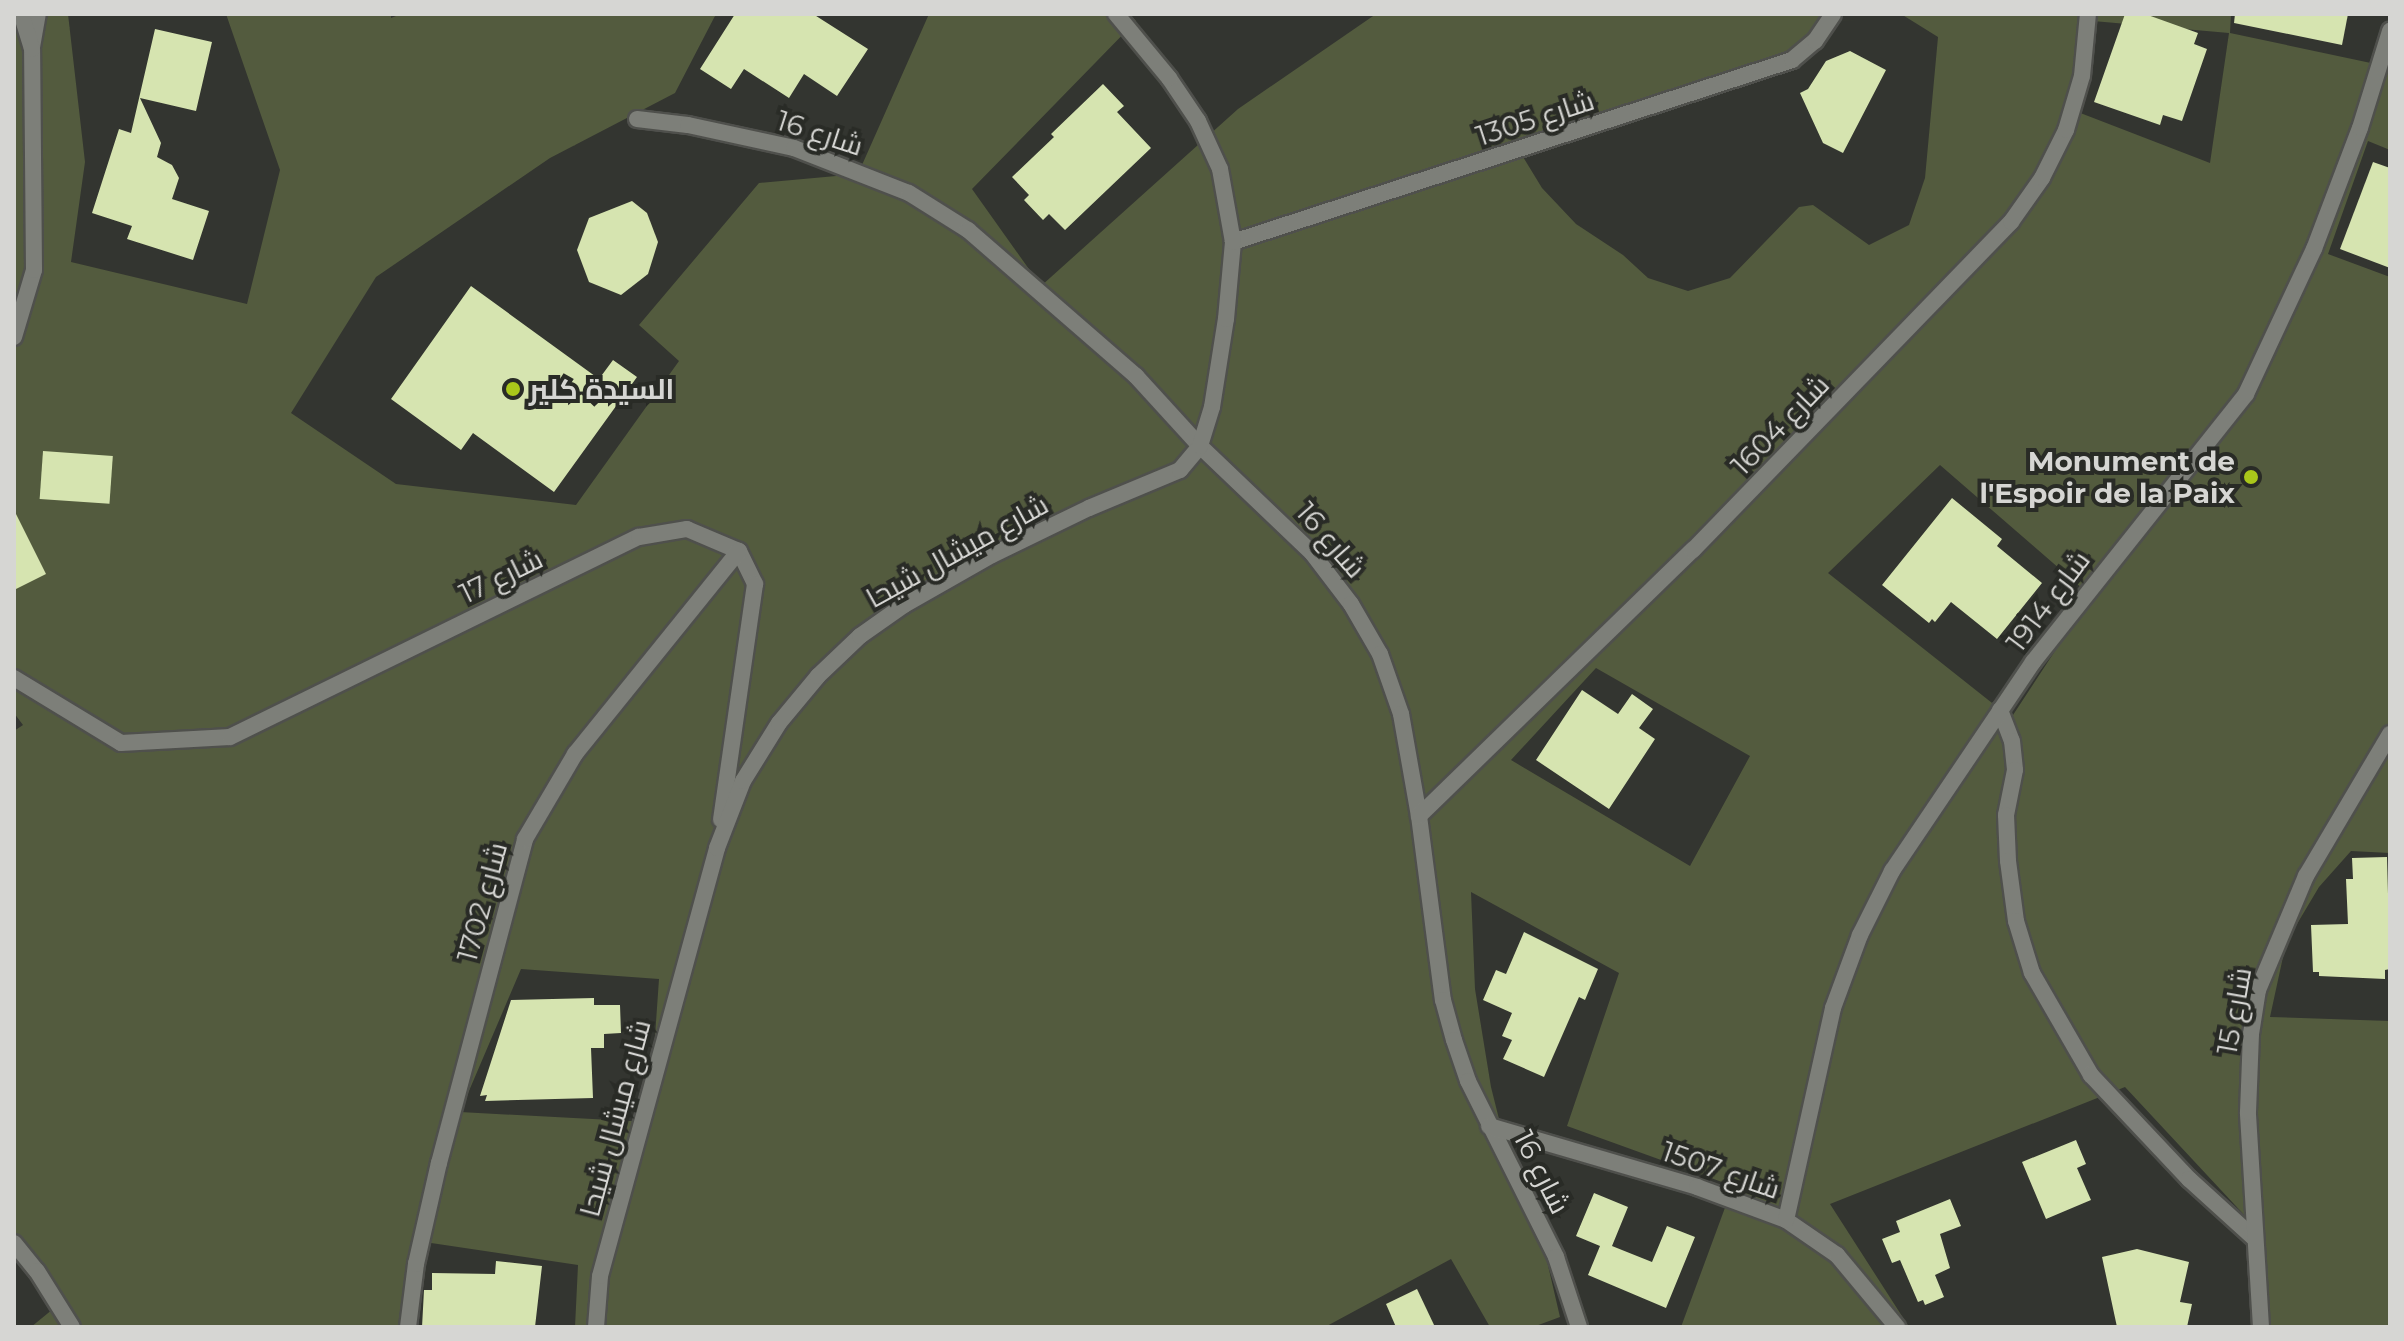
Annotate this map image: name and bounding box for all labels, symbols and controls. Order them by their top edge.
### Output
street label: شارع 1305 [1472,83,1598,153]
street label: شارع 16 [773,103,867,163]
street label: شارع 1604 [1724,368,1836,482]
place label: السيدة كلير [529,372,674,406]
marker: السيدة كلير [504,380,522,398]
place label: Monument de l'Espoir de la Paix [1979,444,2235,510]
marker: Monument de l'Espoir de la Paix [2242,468,2260,486]
street label: شارع ميشال شيحا [860,487,1054,615]
street label: شارع 16 [1289,495,1373,585]
street label: شارع 17 [454,542,548,610]
street label: شارع 1914 [1999,544,2097,658]
street label: شارع 1702 [450,839,514,965]
street label: شارع 15 [2210,965,2258,1057]
street label: شارع ميشال شيحا [573,1016,657,1220]
street label: شارع 16 [1507,1125,1577,1219]
street label: شارع 1507 [1658,1134,1784,1206]

